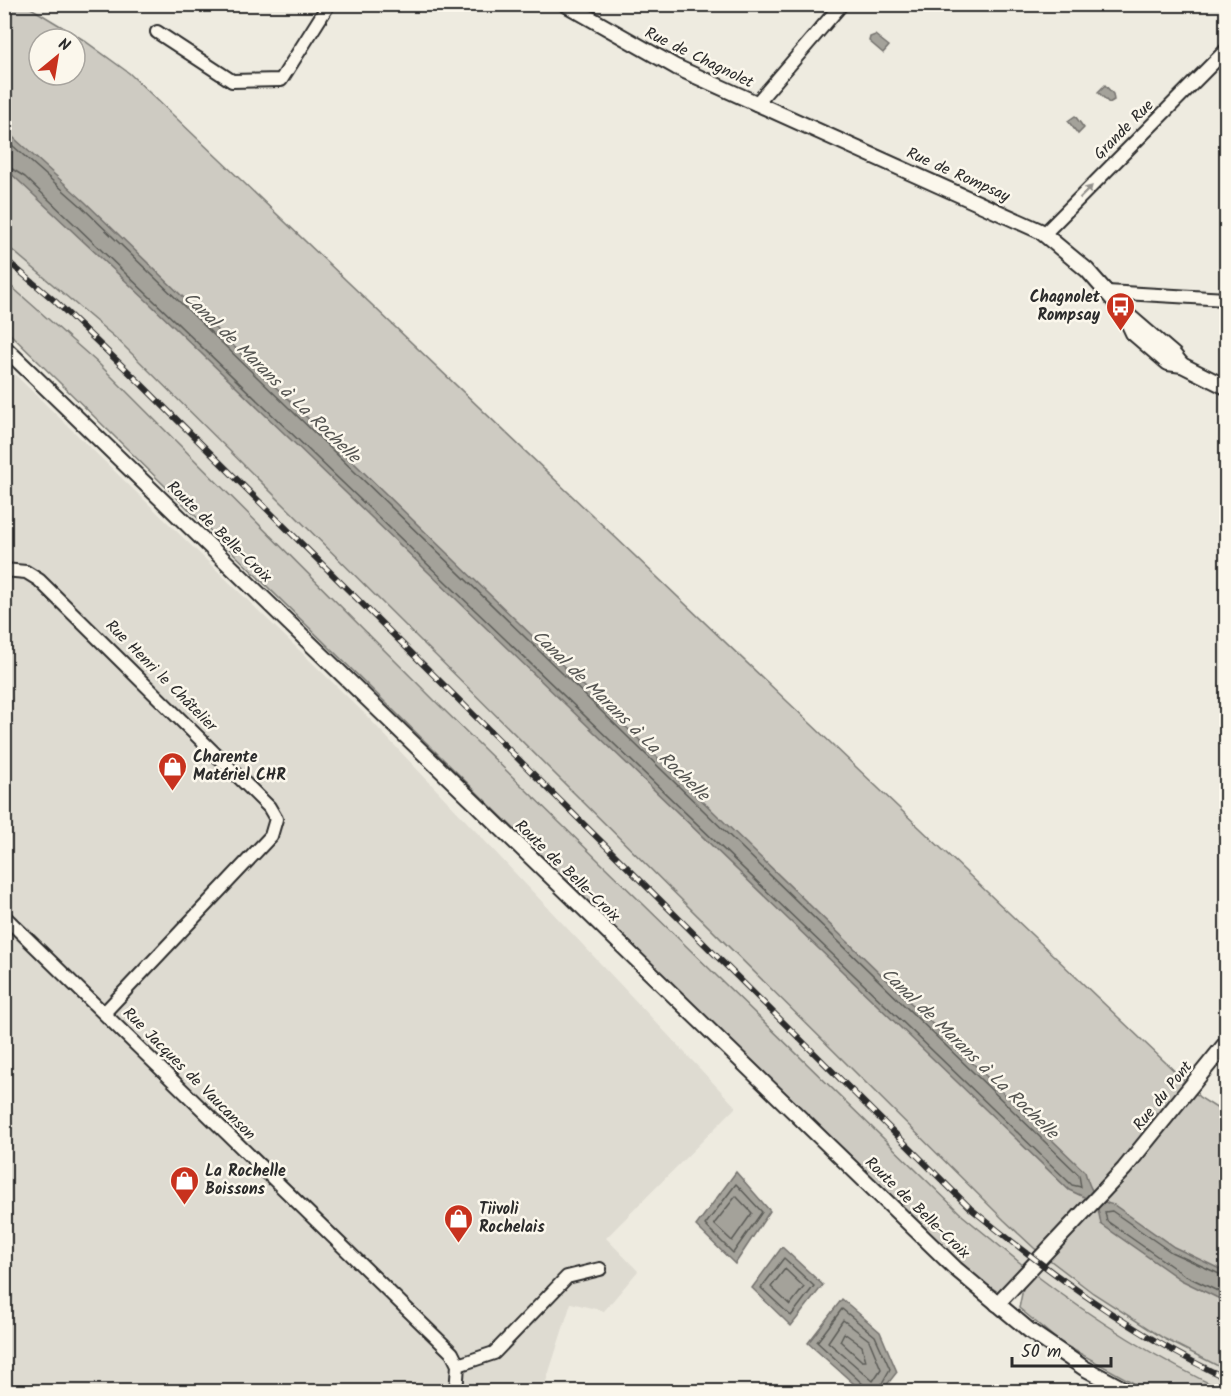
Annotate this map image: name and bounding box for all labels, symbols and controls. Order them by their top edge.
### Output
street label: Rue de Chagnolet [640,21,759,96]
north arrow [27,27,87,87]
text: N [53,32,74,59]
street label: Grande Rue [1088,94,1160,166]
street label: Rue de Rompsay [902,141,1014,209]
one-way arrow [1078,186,1092,200]
water label: Canal de Marans à La Rochelle [176,285,368,472]
place label: Chagnolet Rompsay [1030,285,1101,328]
bus stop icon: Chagnolet Rompsay [1105,290,1137,332]
street label: Route de Belle-Croix [161,475,278,590]
street label: Rue Henri le Châtelier [99,614,224,739]
water label: Canal de Marans à La Rochelle [525,623,717,810]
place label: Charente Matériel CHR [193,745,286,788]
shop icon: Charente Matériel CHR [156,750,188,792]
street label: Route de Belle-Croix [509,814,626,929]
water label: Canal de Marans à La Rochelle [874,961,1066,1148]
street label: Rue Jacques de Vaucanson [117,1002,261,1146]
street label: Rue du Pont [1127,1055,1199,1136]
street label: Route de Belle-Croix [859,1151,976,1266]
place label: La Rochelle Boissons [205,1159,286,1202]
shop icon: La Rochelle Boissons [168,1164,200,1206]
place label: Tiivoli Rochelais [479,1197,545,1240]
shop icon: Tiivoli Rochelais [442,1202,474,1244]
scale bar [1012,1330,1111,1368]
text: 50 m [1021,1338,1061,1367]

